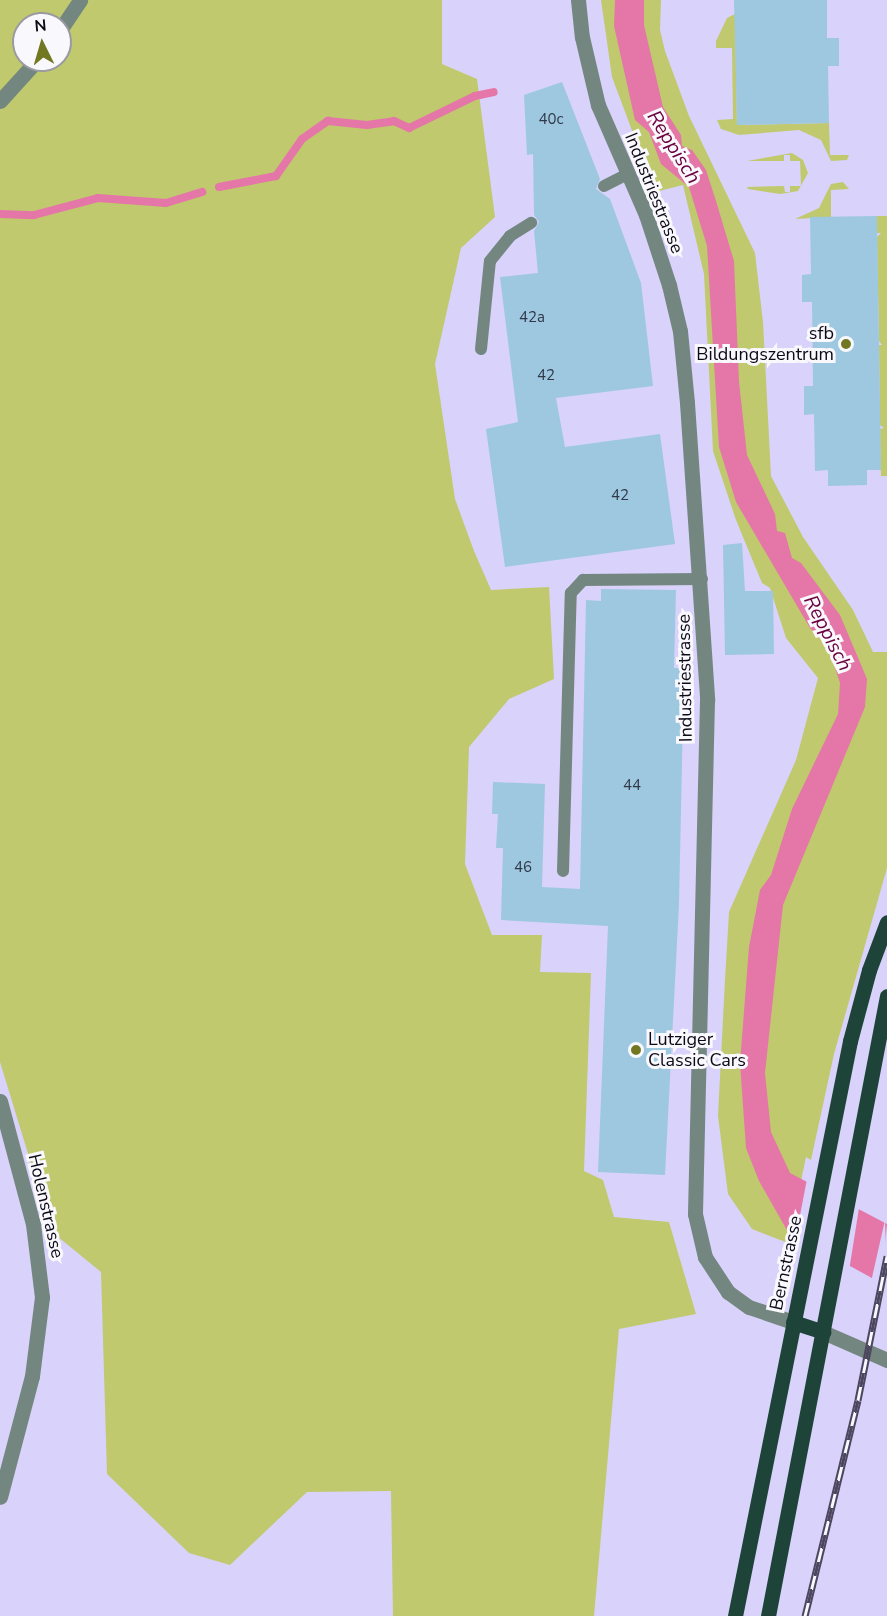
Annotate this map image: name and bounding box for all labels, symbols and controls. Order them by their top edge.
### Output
north arrow [12,12,72,72]
text: N [34,15,48,38]
water label: Reppisch [642,106,706,188]
house number: 40c [539,111,563,129]
street label: Industriestrasse [620,130,688,256]
house number: 42a [519,309,545,327]
place label: sfb Bildungszentrum [696,323,834,366]
marker: sfb Bildungszentrum [839,337,853,351]
house number: 42 [537,367,555,385]
house number: 42 [611,487,629,505]
water label: Reppisch [799,591,857,675]
street label: Industriestrasse [673,614,697,742]
house number: 44 [623,777,641,795]
house number: 46 [514,859,532,877]
place label: Lutziger Classic Cars [648,1029,746,1072]
marker: Lutziger Classic Cars [629,1043,643,1057]
street label: Holenstrasse [24,1152,68,1260]
street label: Bernstrasse [765,1214,807,1312]

